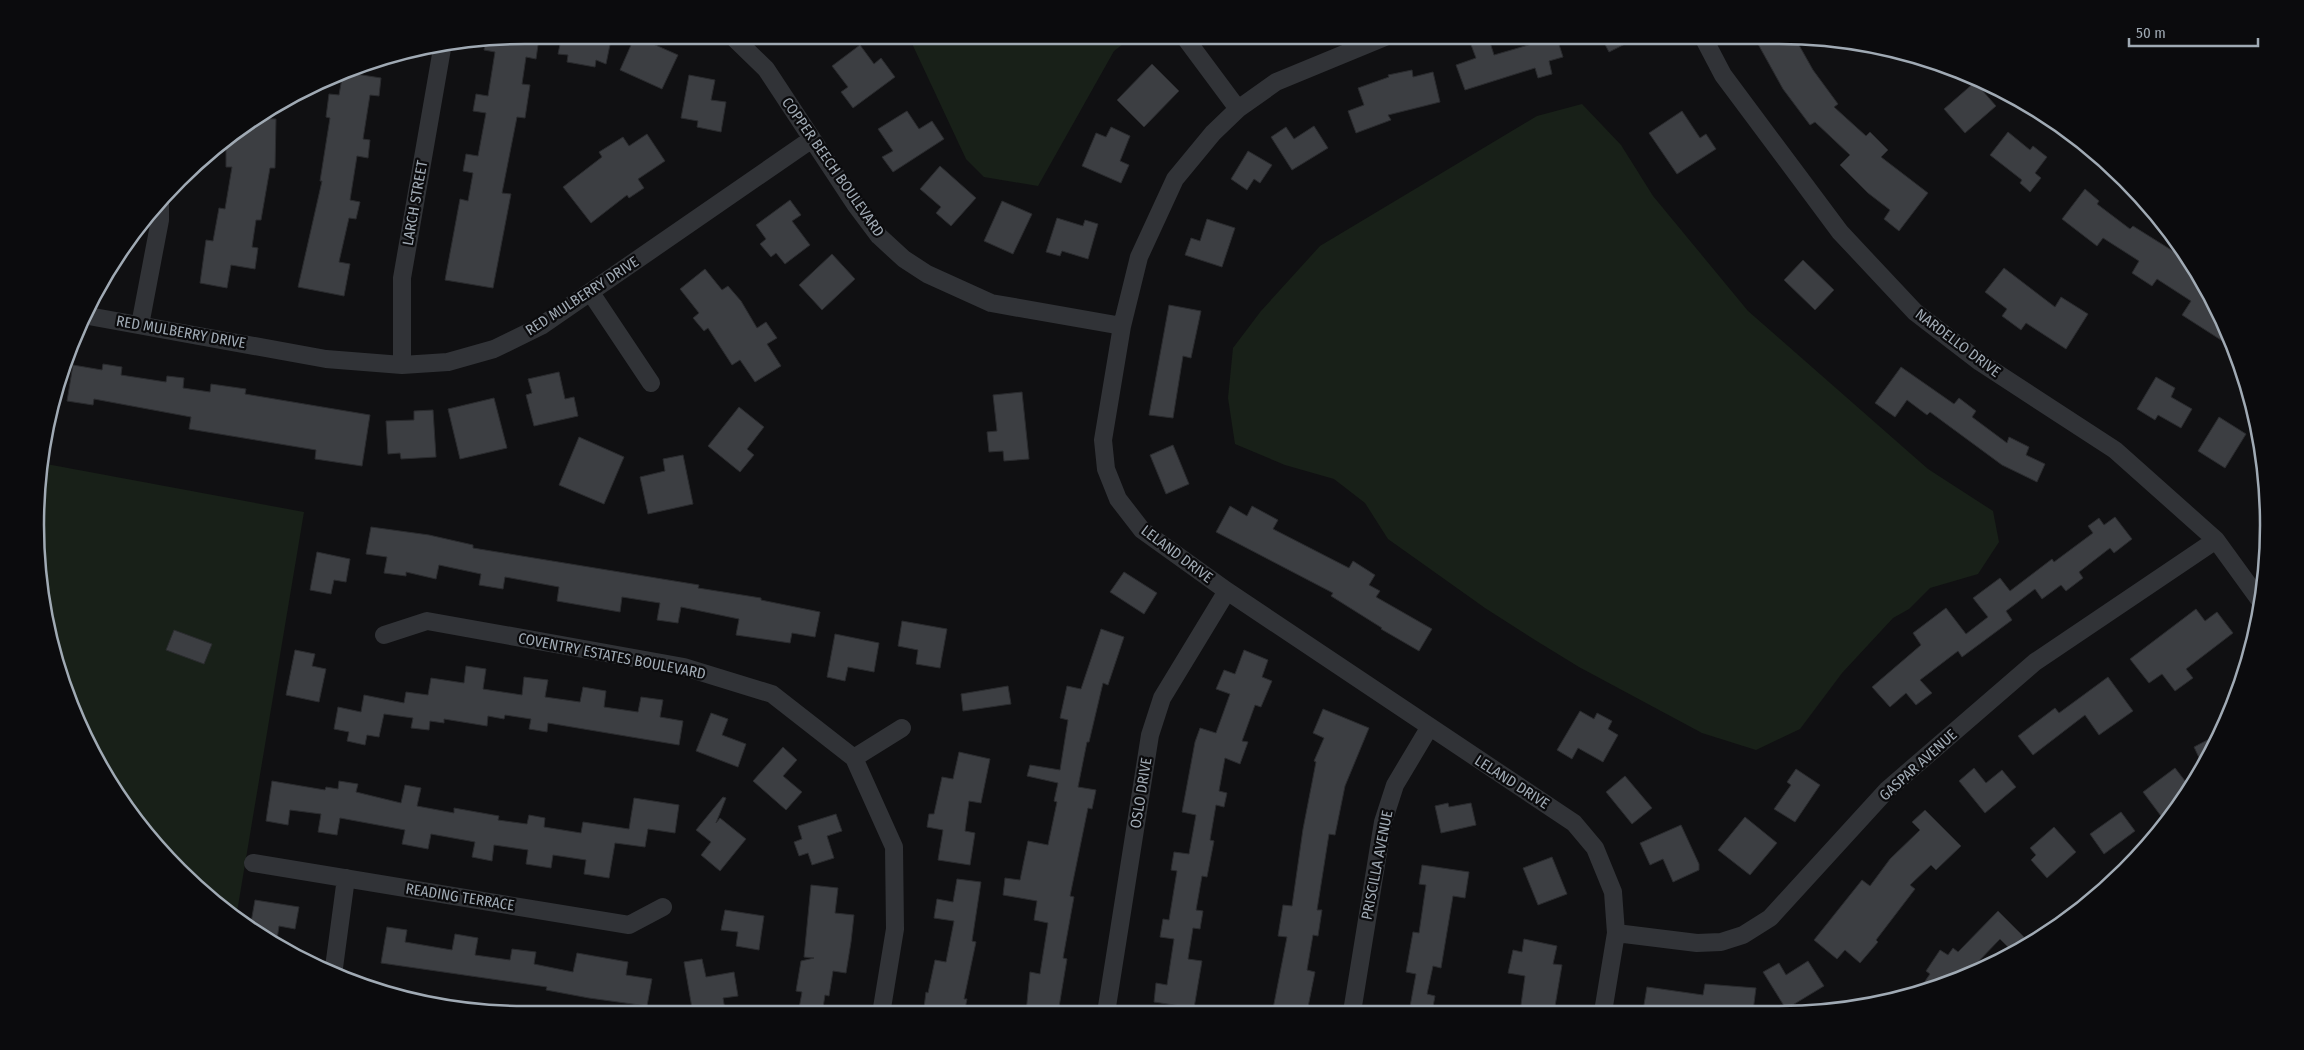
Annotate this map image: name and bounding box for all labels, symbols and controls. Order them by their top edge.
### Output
scale bar [2129,15,2258,47]
text: 50 m [2136,24,2166,42]
street label: COPPER BEECH BOULEVARD [778,94,888,240]
street label: LARCH STREET [399,159,431,247]
street label: RED MULBERRY DRIVE [522,253,642,339]
street label: NARDELLO DRIVE [1912,305,2004,381]
street label: RED MULBERRY DRIVE [115,312,247,352]
street label: LELAND DRIVE [1138,521,1216,587]
street label: COVENTRY ESTATES BOULEVARD [517,629,707,683]
street label: GASPAR AVENUE [1876,726,1960,804]
street label: LELAND DRIVE [1471,751,1553,813]
street label: OSLO DRIVE [1127,756,1155,830]
street label: PRISCILLA AVENUE [1358,809,1396,921]
street label: READING TERRACE [404,880,516,914]

